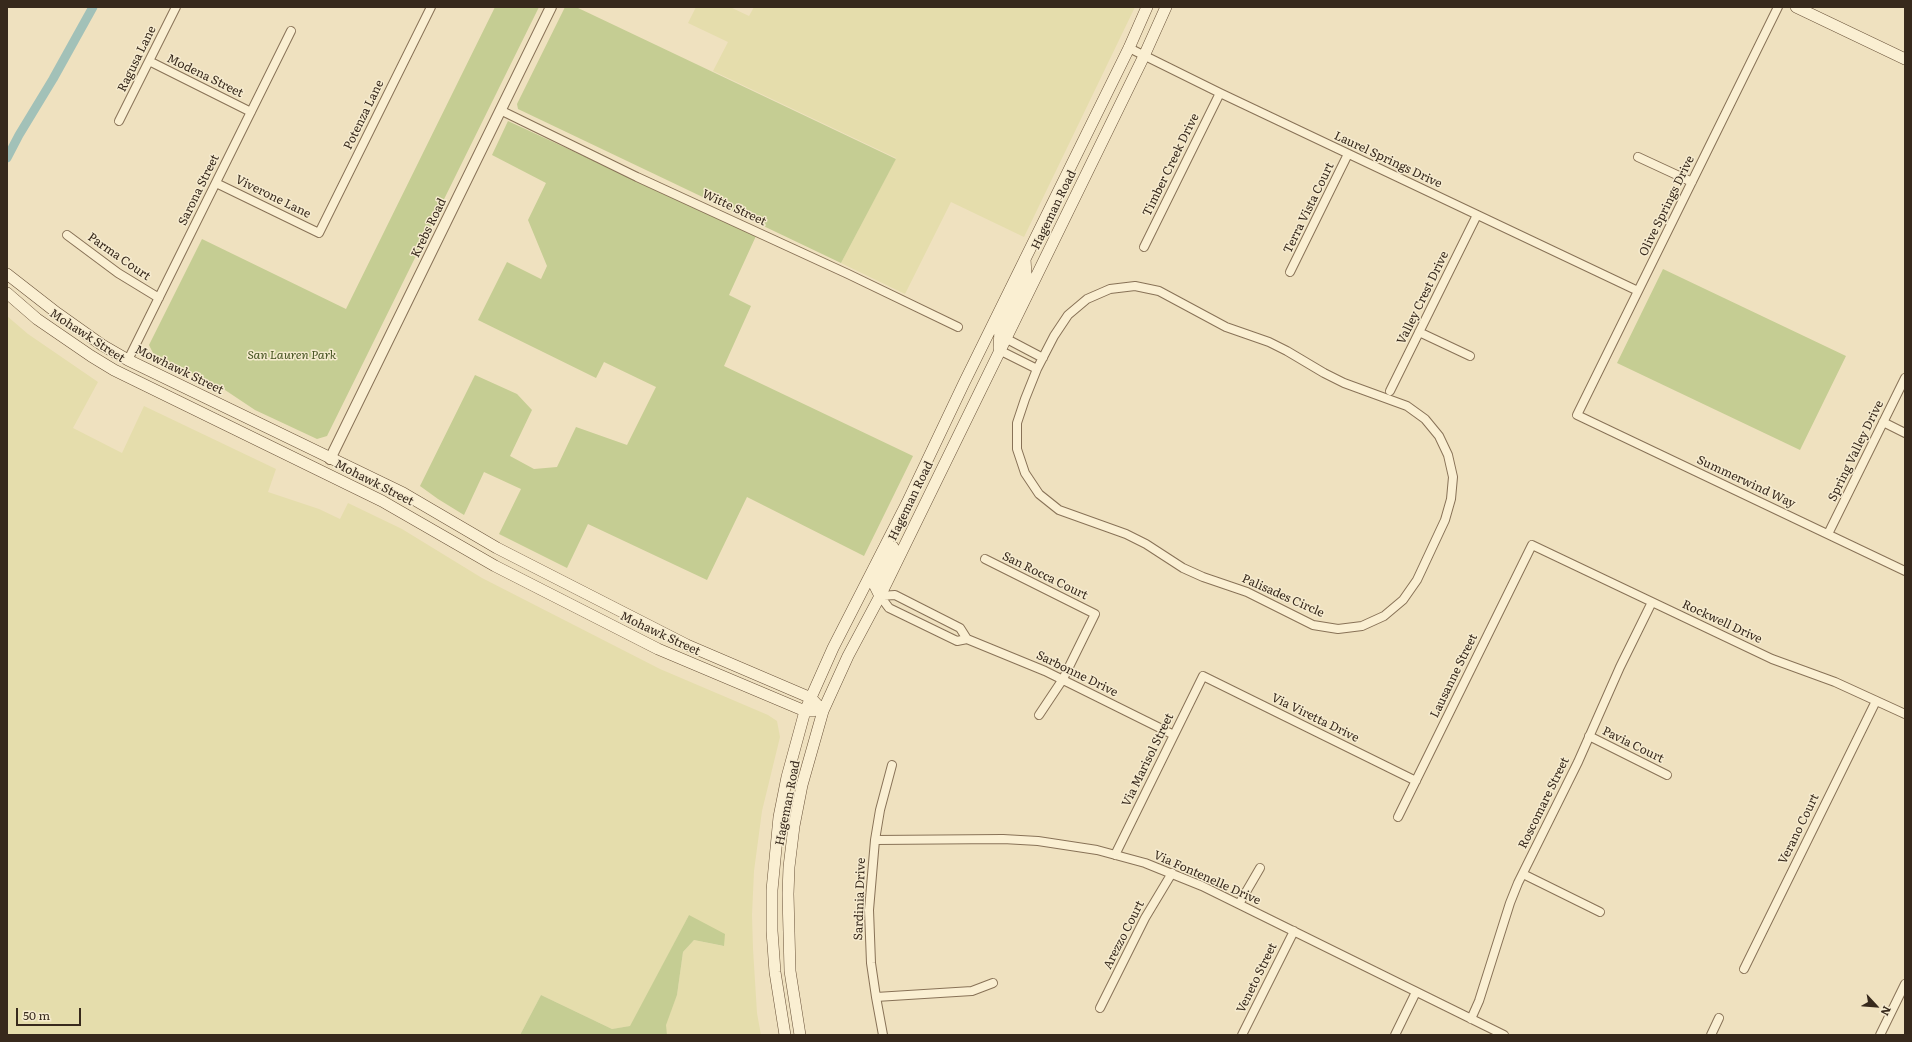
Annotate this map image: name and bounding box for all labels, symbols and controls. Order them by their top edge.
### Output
street label: Ragusa Lane [115,24,159,94]
street label: Modena Street [164,51,246,101]
street label: Potenza Lane [341,78,387,152]
street label: Timber Creek Drive [1140,111,1202,219]
street label: Laurel Springs Drive [1332,129,1444,191]
street label: Sarona Street [176,152,222,228]
street label: Olive Springs Drive [1636,153,1698,259]
street label: Terra Vista Court [1281,160,1337,256]
street label: Hageman Road [1029,168,1079,252]
street label: Viverone Lane [233,172,313,222]
street label: Witte Street [700,187,768,229]
street label: Krebs Road [408,196,450,260]
street label: Parma Court [85,230,153,284]
street label: Valley Crest Drive [1394,249,1452,347]
street label: Mohawk Street [47,306,127,366]
street label: Mowhawk Street [132,342,226,398]
park label: San Lauren Park [248,348,336,362]
street label: Spring Valley Drive [1825,398,1887,504]
street label: Summerwind Way [1694,453,1798,511]
street label: Mohawk Street [332,457,416,509]
street label: Hageman Road [886,459,936,543]
street label: San Rocca Court [1000,549,1090,603]
street label: Palisades Circle [1240,571,1326,621]
street label: Rockwell Drive [1680,597,1764,647]
street label: Mohawk Street [618,609,702,659]
street label: Lausanne Street [1427,632,1481,720]
street label: Sarbonne Drive [1034,648,1120,700]
street label: Via Viretta Drive [1269,691,1361,745]
street label: Via Marisol Street [1119,711,1177,809]
street label: Pavia Court [1600,724,1666,766]
street label: Roscomare Street [1516,755,1572,851]
street label: Hageman Road [773,759,803,847]
street label: Verano Court [1776,791,1822,867]
street label: Via Fontenelle Drive [1151,848,1263,908]
street label: Sardinia Drive [851,857,869,941]
street label: Arezzo Court [1101,898,1147,972]
street label: Veneto Street [1234,941,1280,1015]
north arrow [1856,986,1896,1026]
scale bar [18,1000,83,1026]
text: N [1878,1004,1896,1019]
text: 50 m [23,1006,50,1024]

